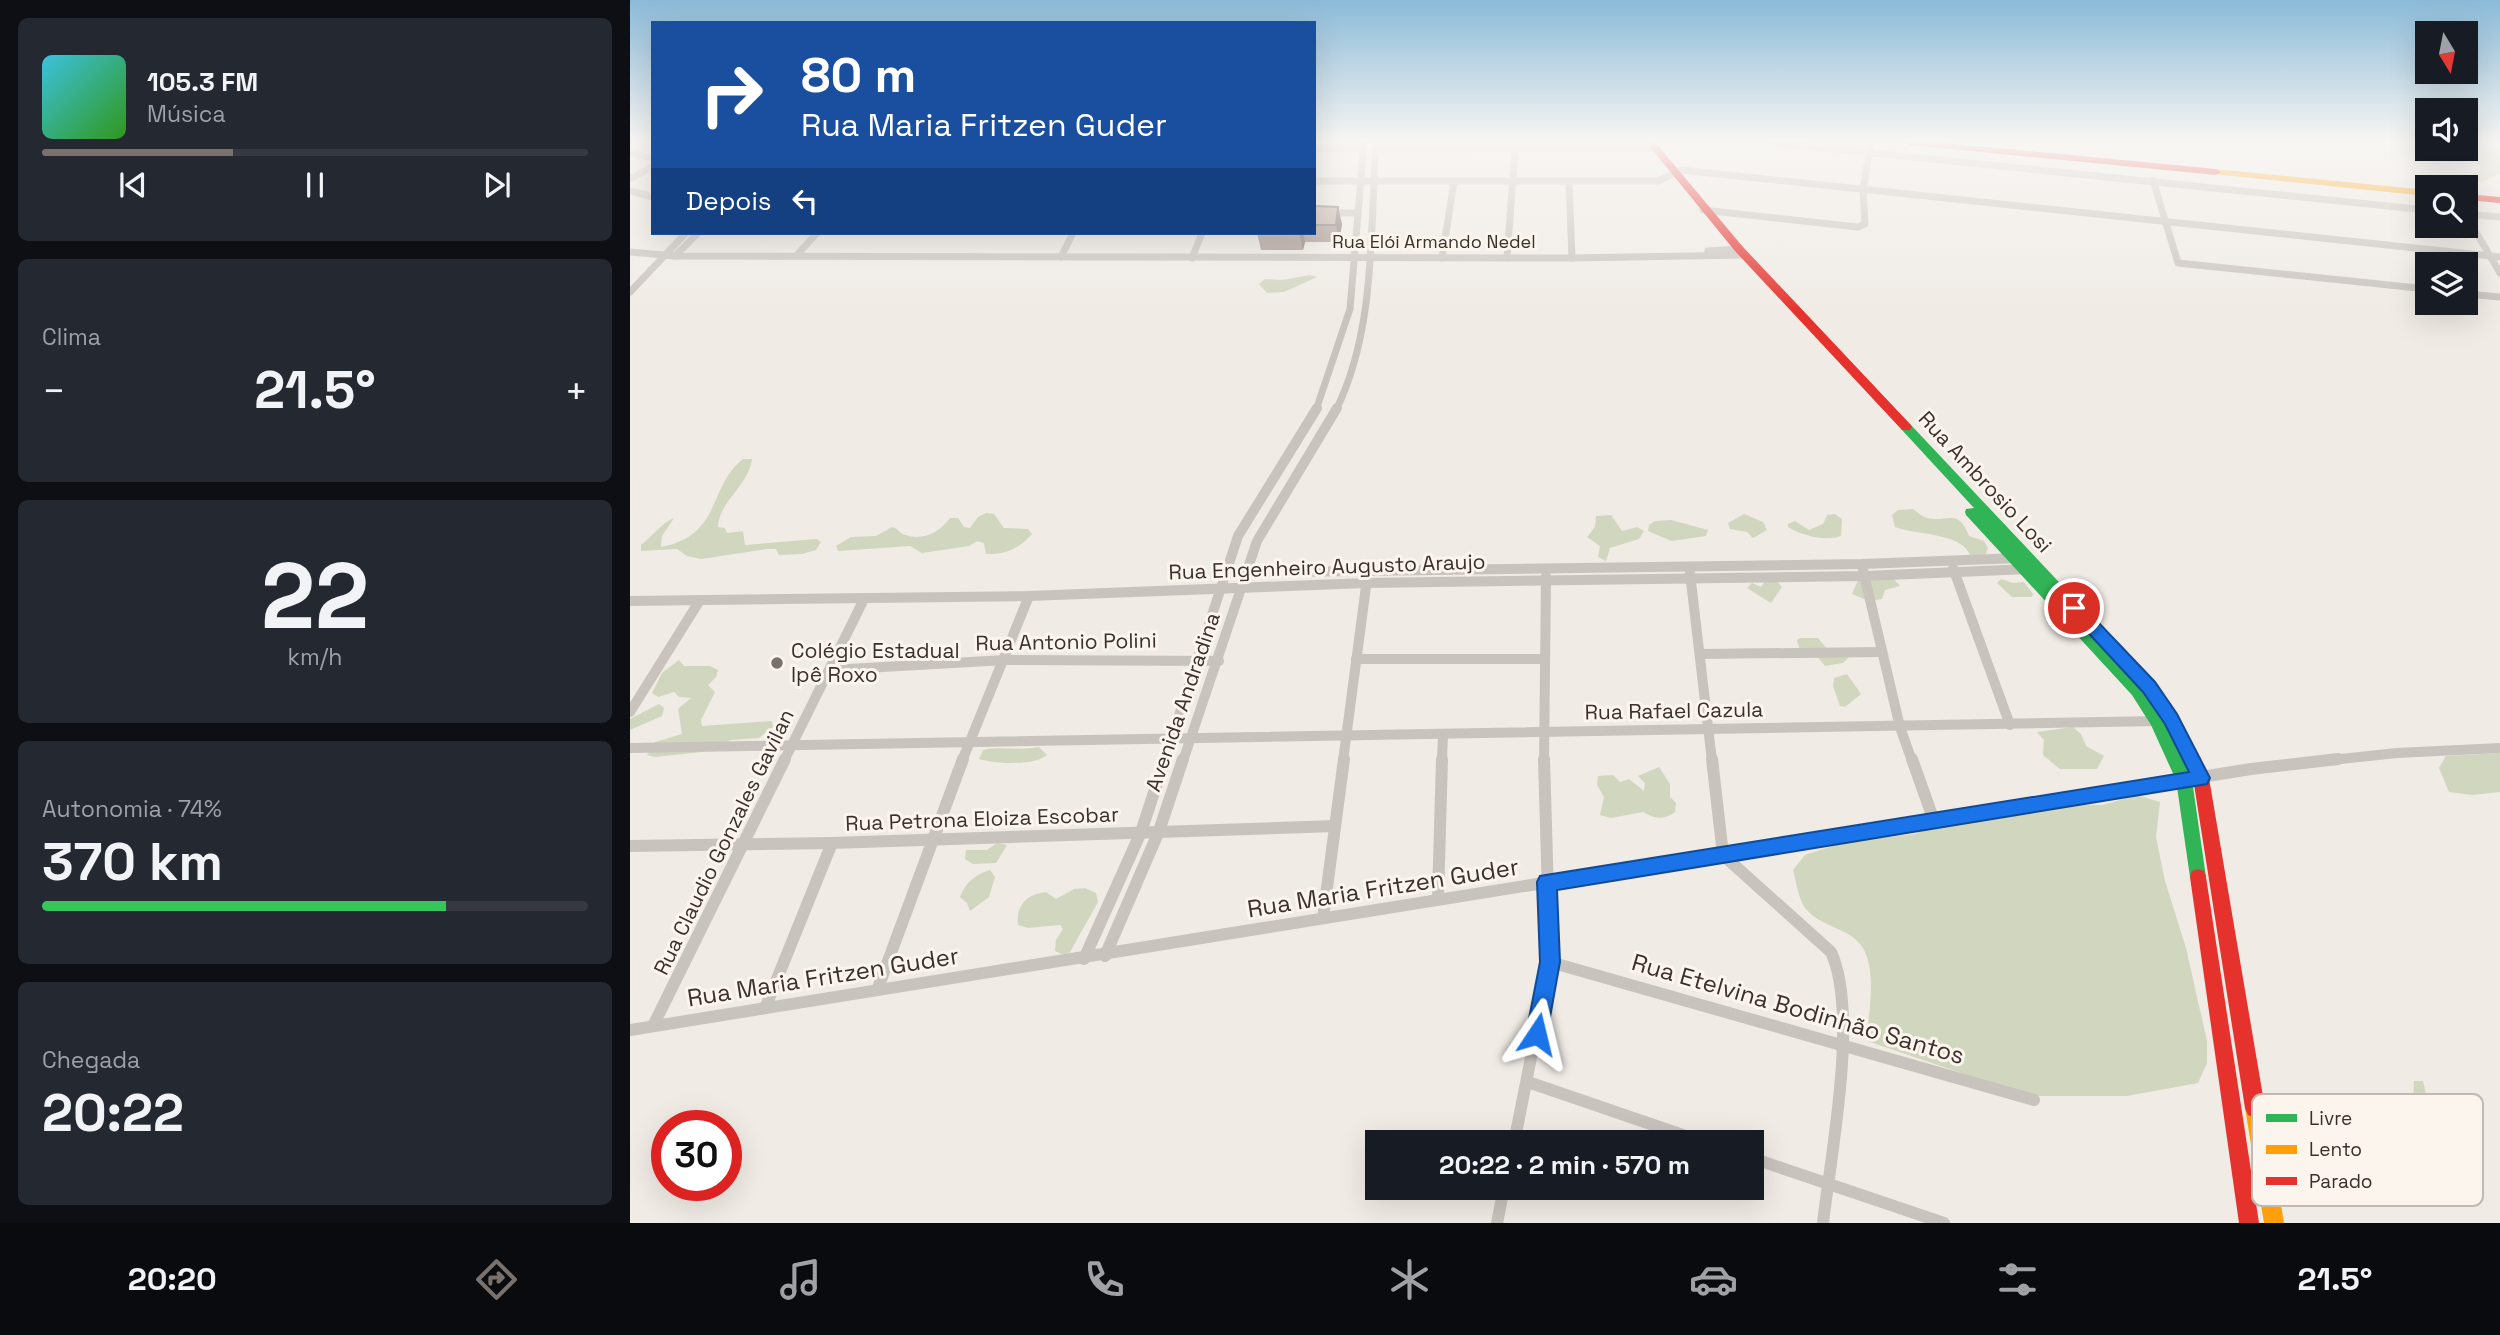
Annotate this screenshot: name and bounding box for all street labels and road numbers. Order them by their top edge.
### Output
street label: Rua Elói Armando Nedel [1332,230,1536,253]
street label: Rua Ambrosio Losi [1913,405,2058,558]
street label: Rua Engenheiro Augusto Araujo [1168,547,1486,586]
street label: Avenida Andradina [1139,609,1226,795]
street label: Rua Antonio Polini [975,626,1157,657]
street label: Rua Rafael Cazula [1584,695,1764,726]
street label: Rua Claudio Gonzales Gavilan [647,704,800,979]
street label: Rua Petrona Eloiza Escobar [845,800,1119,837]
street label: Rua Maria Fritzen Guder [1245,851,1521,924]
street label: Rua Maria Fritzen Guder [685,940,961,1013]
street label: Rua Etelvina Bodinhão Santos [1628,946,1968,1071]

